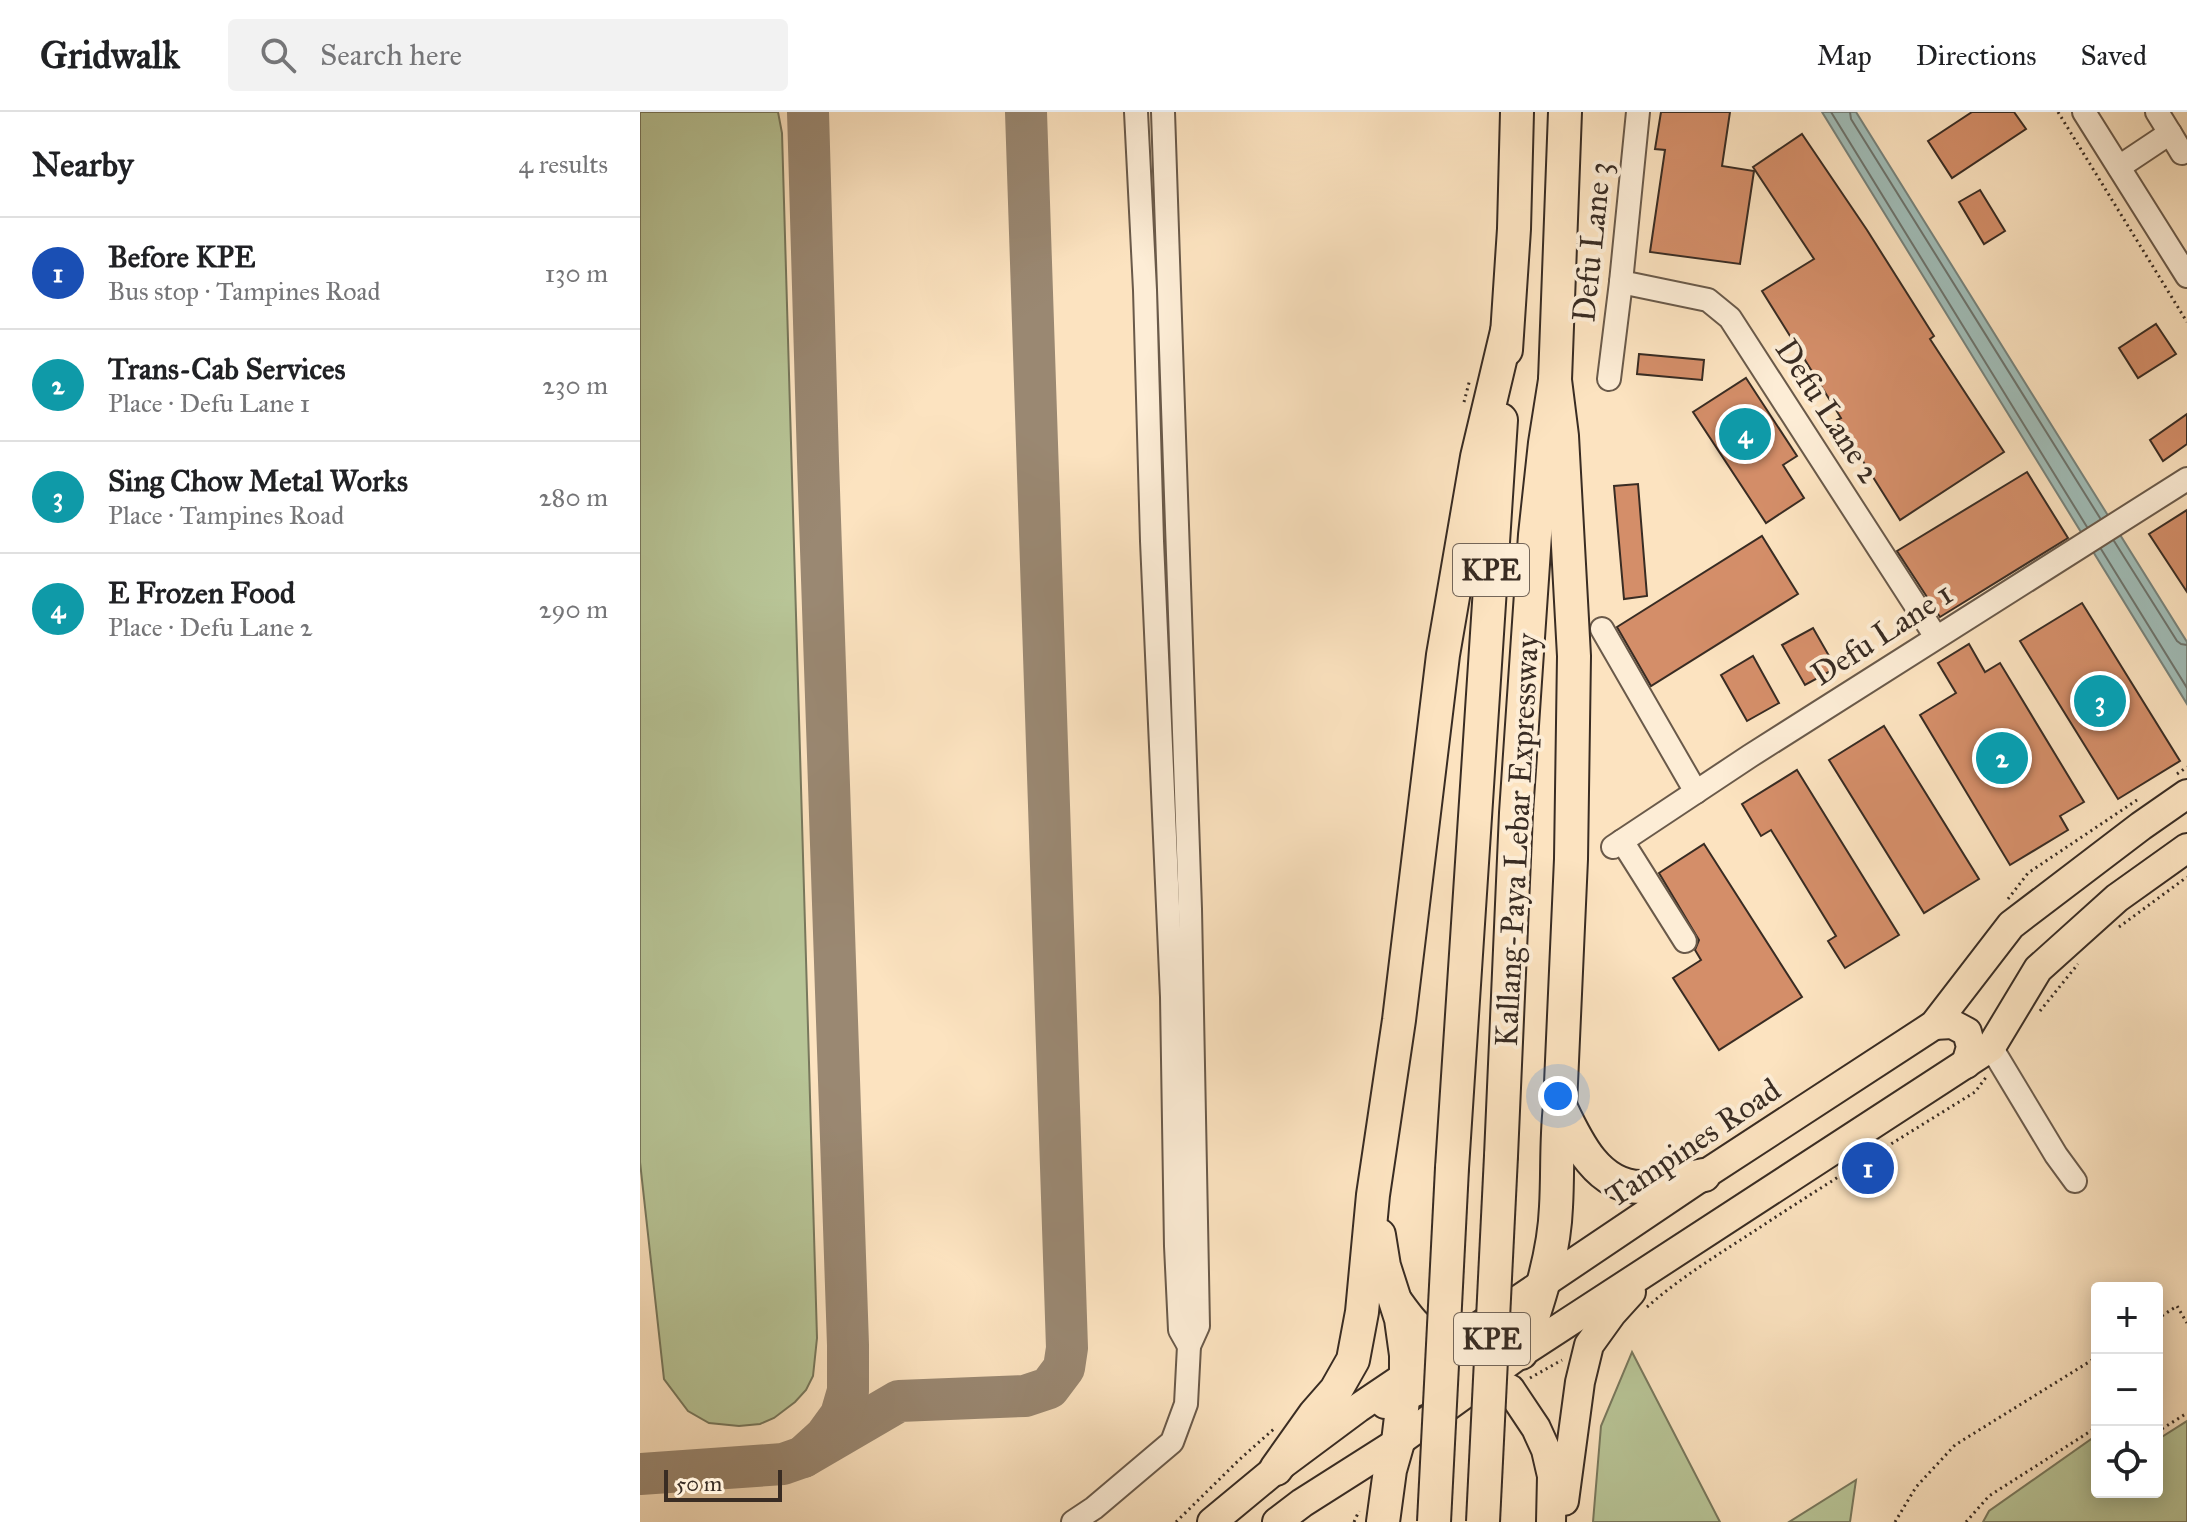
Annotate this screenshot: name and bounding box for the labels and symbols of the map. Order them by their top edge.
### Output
street label: Defu Lane 3 [1564,160,1620,324]
street label: Defu Lane 2 [1767,332,1889,490]
pin: 4 [1719,404,1771,464]
road number: KPE [1453,544,1529,596]
street label: Defu Lane 1 [1804,574,1960,694]
street label: Kallang-Paya Lebar Expressway [1487,631,1547,1048]
pin: 3 [2074,671,2126,731]
pin: 2 [1976,728,2028,788]
street label: Tampines Road [1598,1070,1788,1216]
your location [1538,1076,1578,1116]
pin: 1 [1842,1138,1894,1198]
road number: KPE [1454,1313,1530,1365]
scale bar [664,1466,782,1502]

